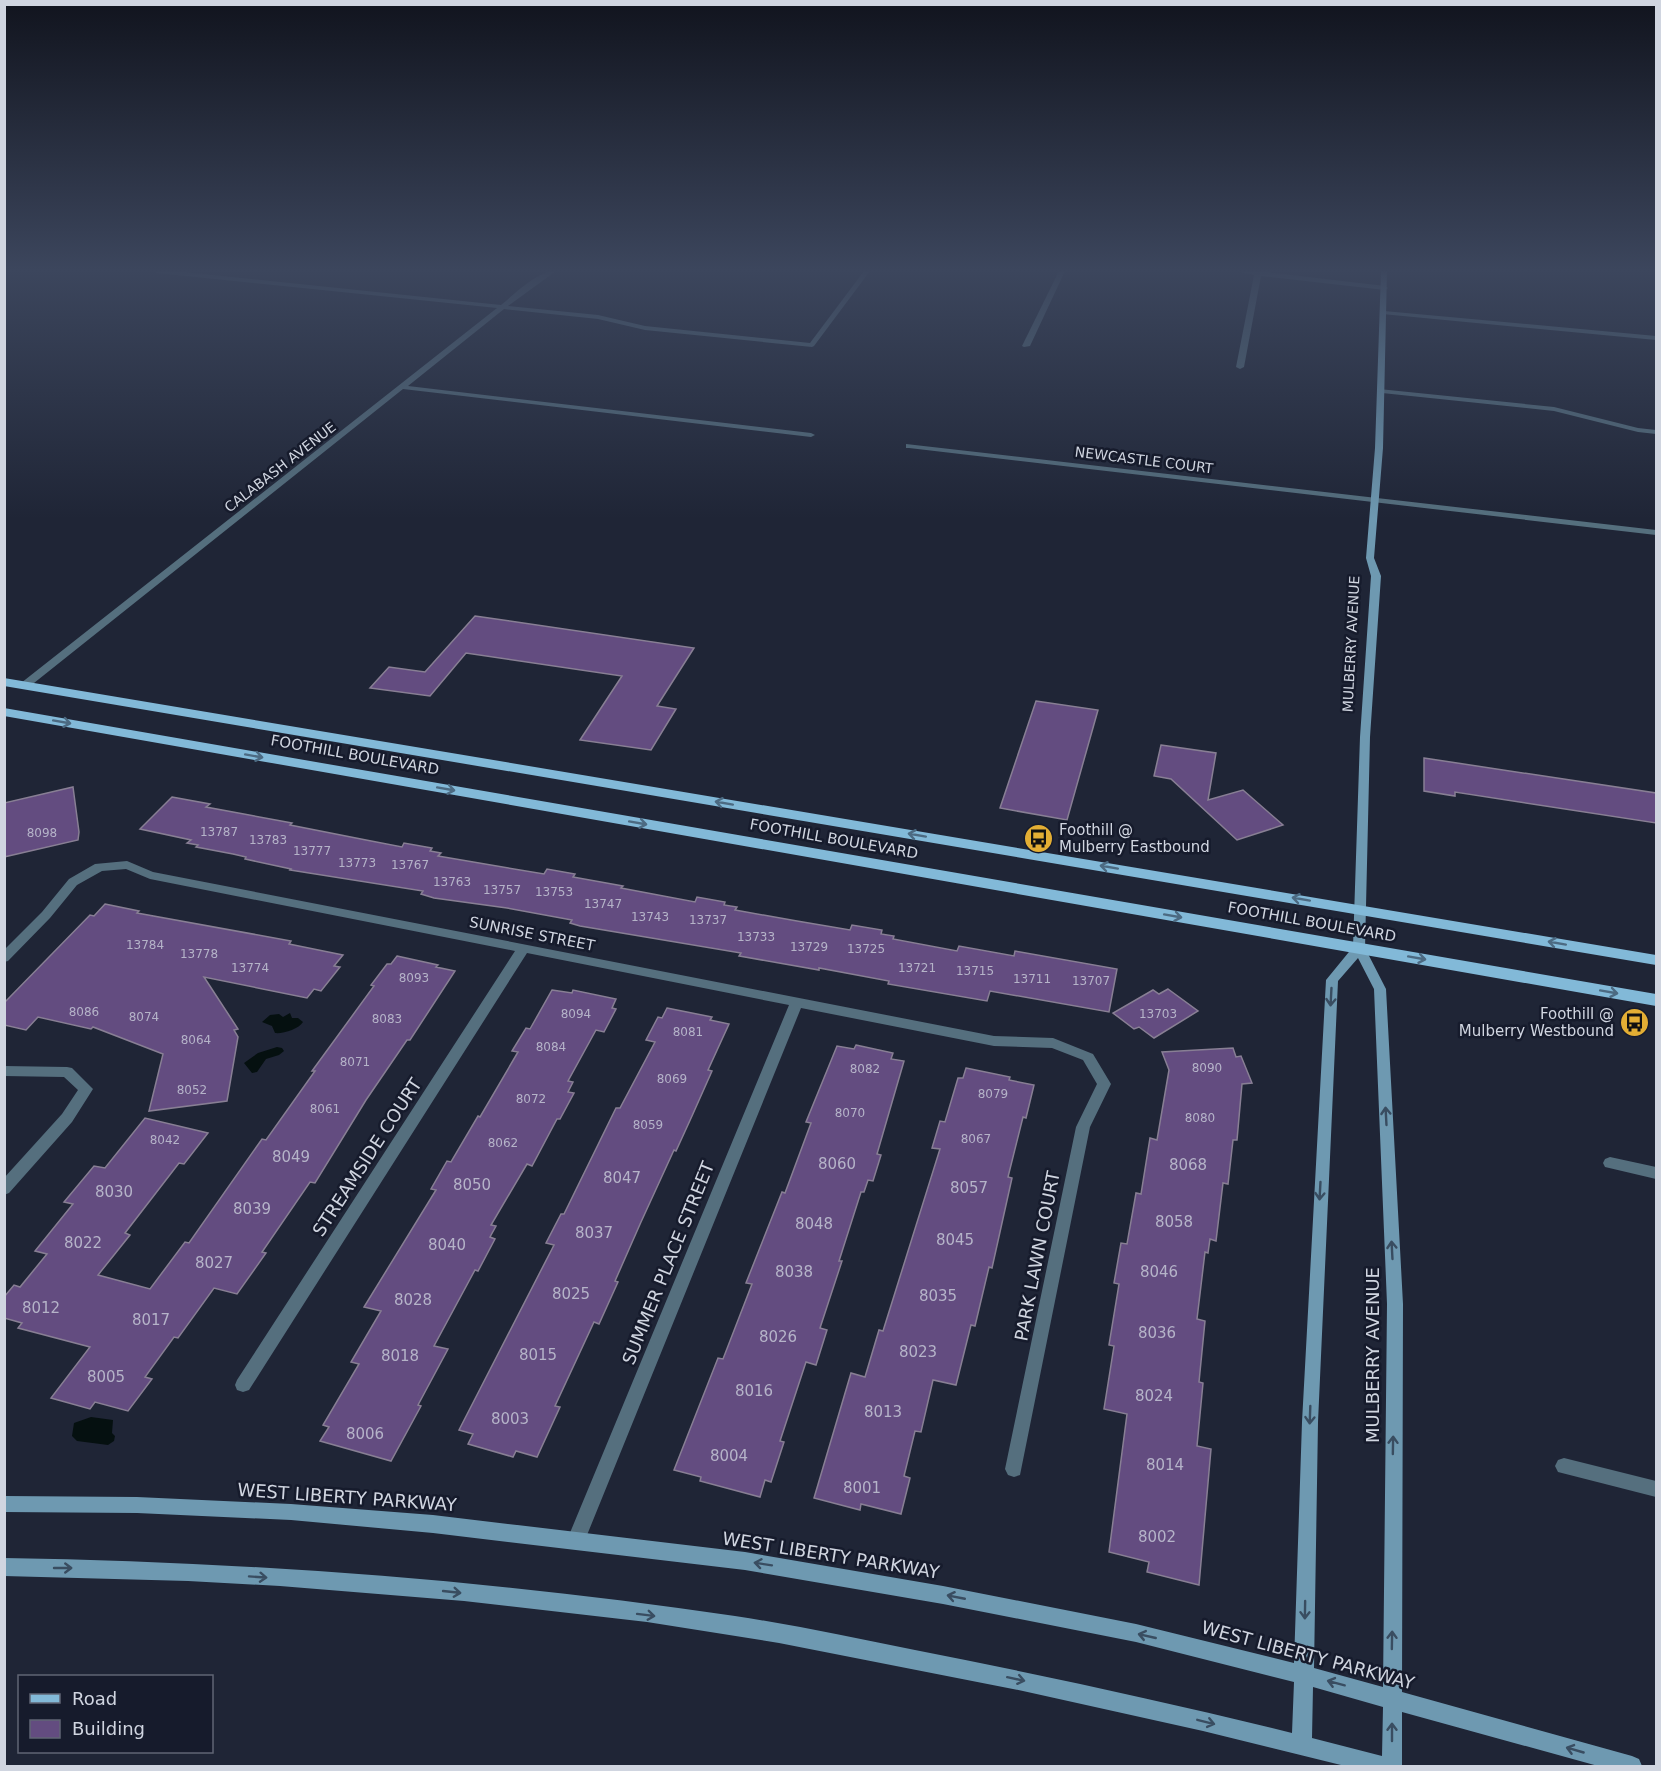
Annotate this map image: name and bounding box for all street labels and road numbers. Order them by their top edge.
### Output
street label: CALABASH AVENUE [221,419,339,515]
street label: NEWCASTLE COURT [1074,444,1215,476]
street label: MULBERRY AVENUE [1339,575,1363,713]
street label: FOOTHILL BOULEVARD [269,731,441,779]
street label: FOOTHILL BOULEVARD [748,815,920,863]
street label: FOOTHILL BOULEVARD [1226,898,1398,946]
street label: SUNRISE STREET [468,913,597,955]
street label: STREAMSIDE COURT [308,1073,426,1240]
street label: SUMMER PLACE STREET [618,1158,719,1367]
street label: PARK LAWN COURT [1010,1168,1064,1343]
street label: MULBERRY AVENUE [1362,1267,1383,1443]
street label: WEST LIBERTY PARKWAY [237,1479,458,1515]
street label: WEST LIBERTY PARKWAY [721,1527,942,1583]
street label: WEST LIBERTY PARKWAY [1199,1616,1418,1694]

